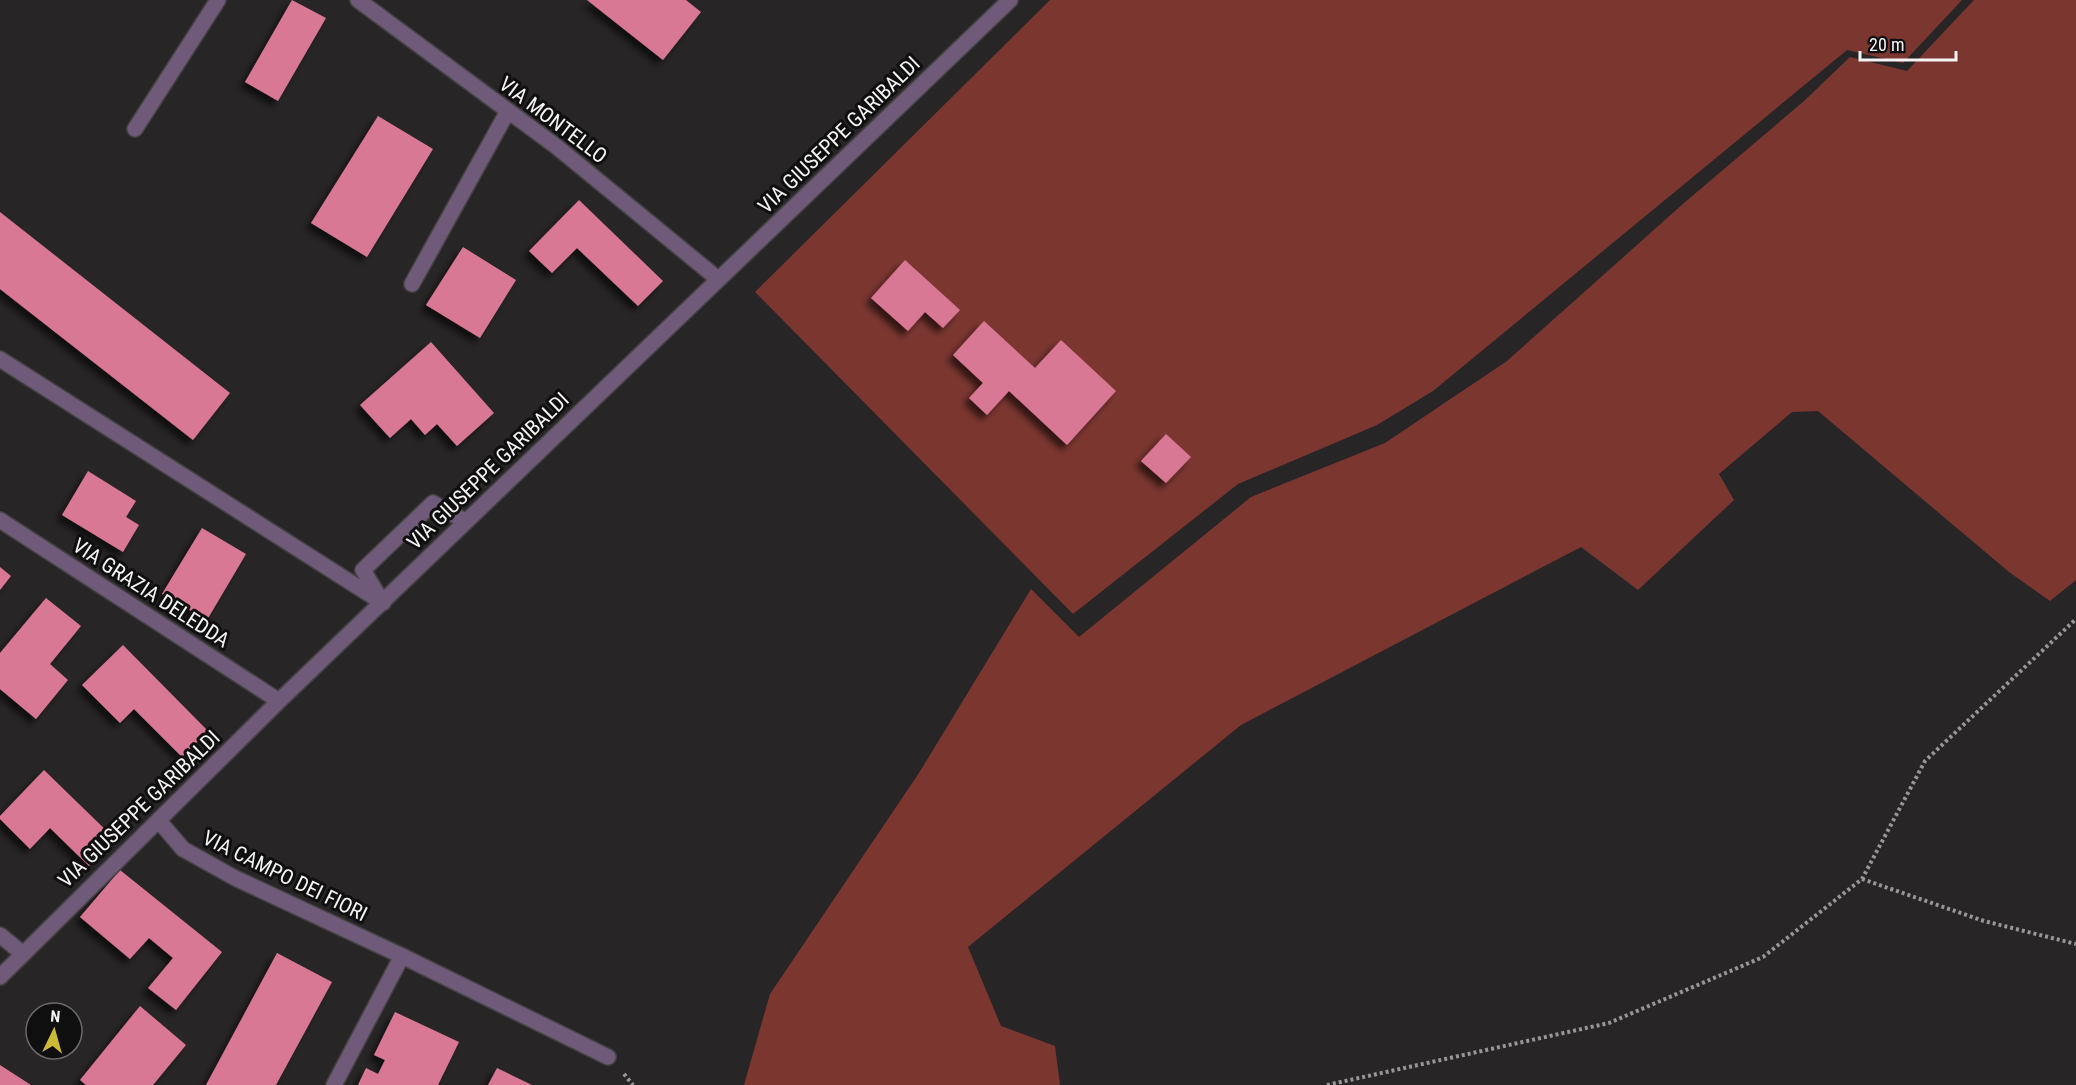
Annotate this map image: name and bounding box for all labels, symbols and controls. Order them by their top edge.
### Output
scale bar [1860,24,1956,62]
text: 20 m [1869,34,1904,55]
street label: VIA GIUSEPPE GARIBALDI [753,52,925,218]
street label: VIA MONTELLO [494,72,612,168]
street label: VIA GIUSEPPE GARIBALDI [402,388,574,554]
street label: VIA GRAZIA DELEDDA [68,533,234,653]
street label: VIA GIUSEPPE GARIBALDI [53,726,225,892]
street label: VIA CAMPO DEI FIORI [199,826,371,926]
north arrow [24,1001,84,1061]
text: N [50,1007,61,1026]

